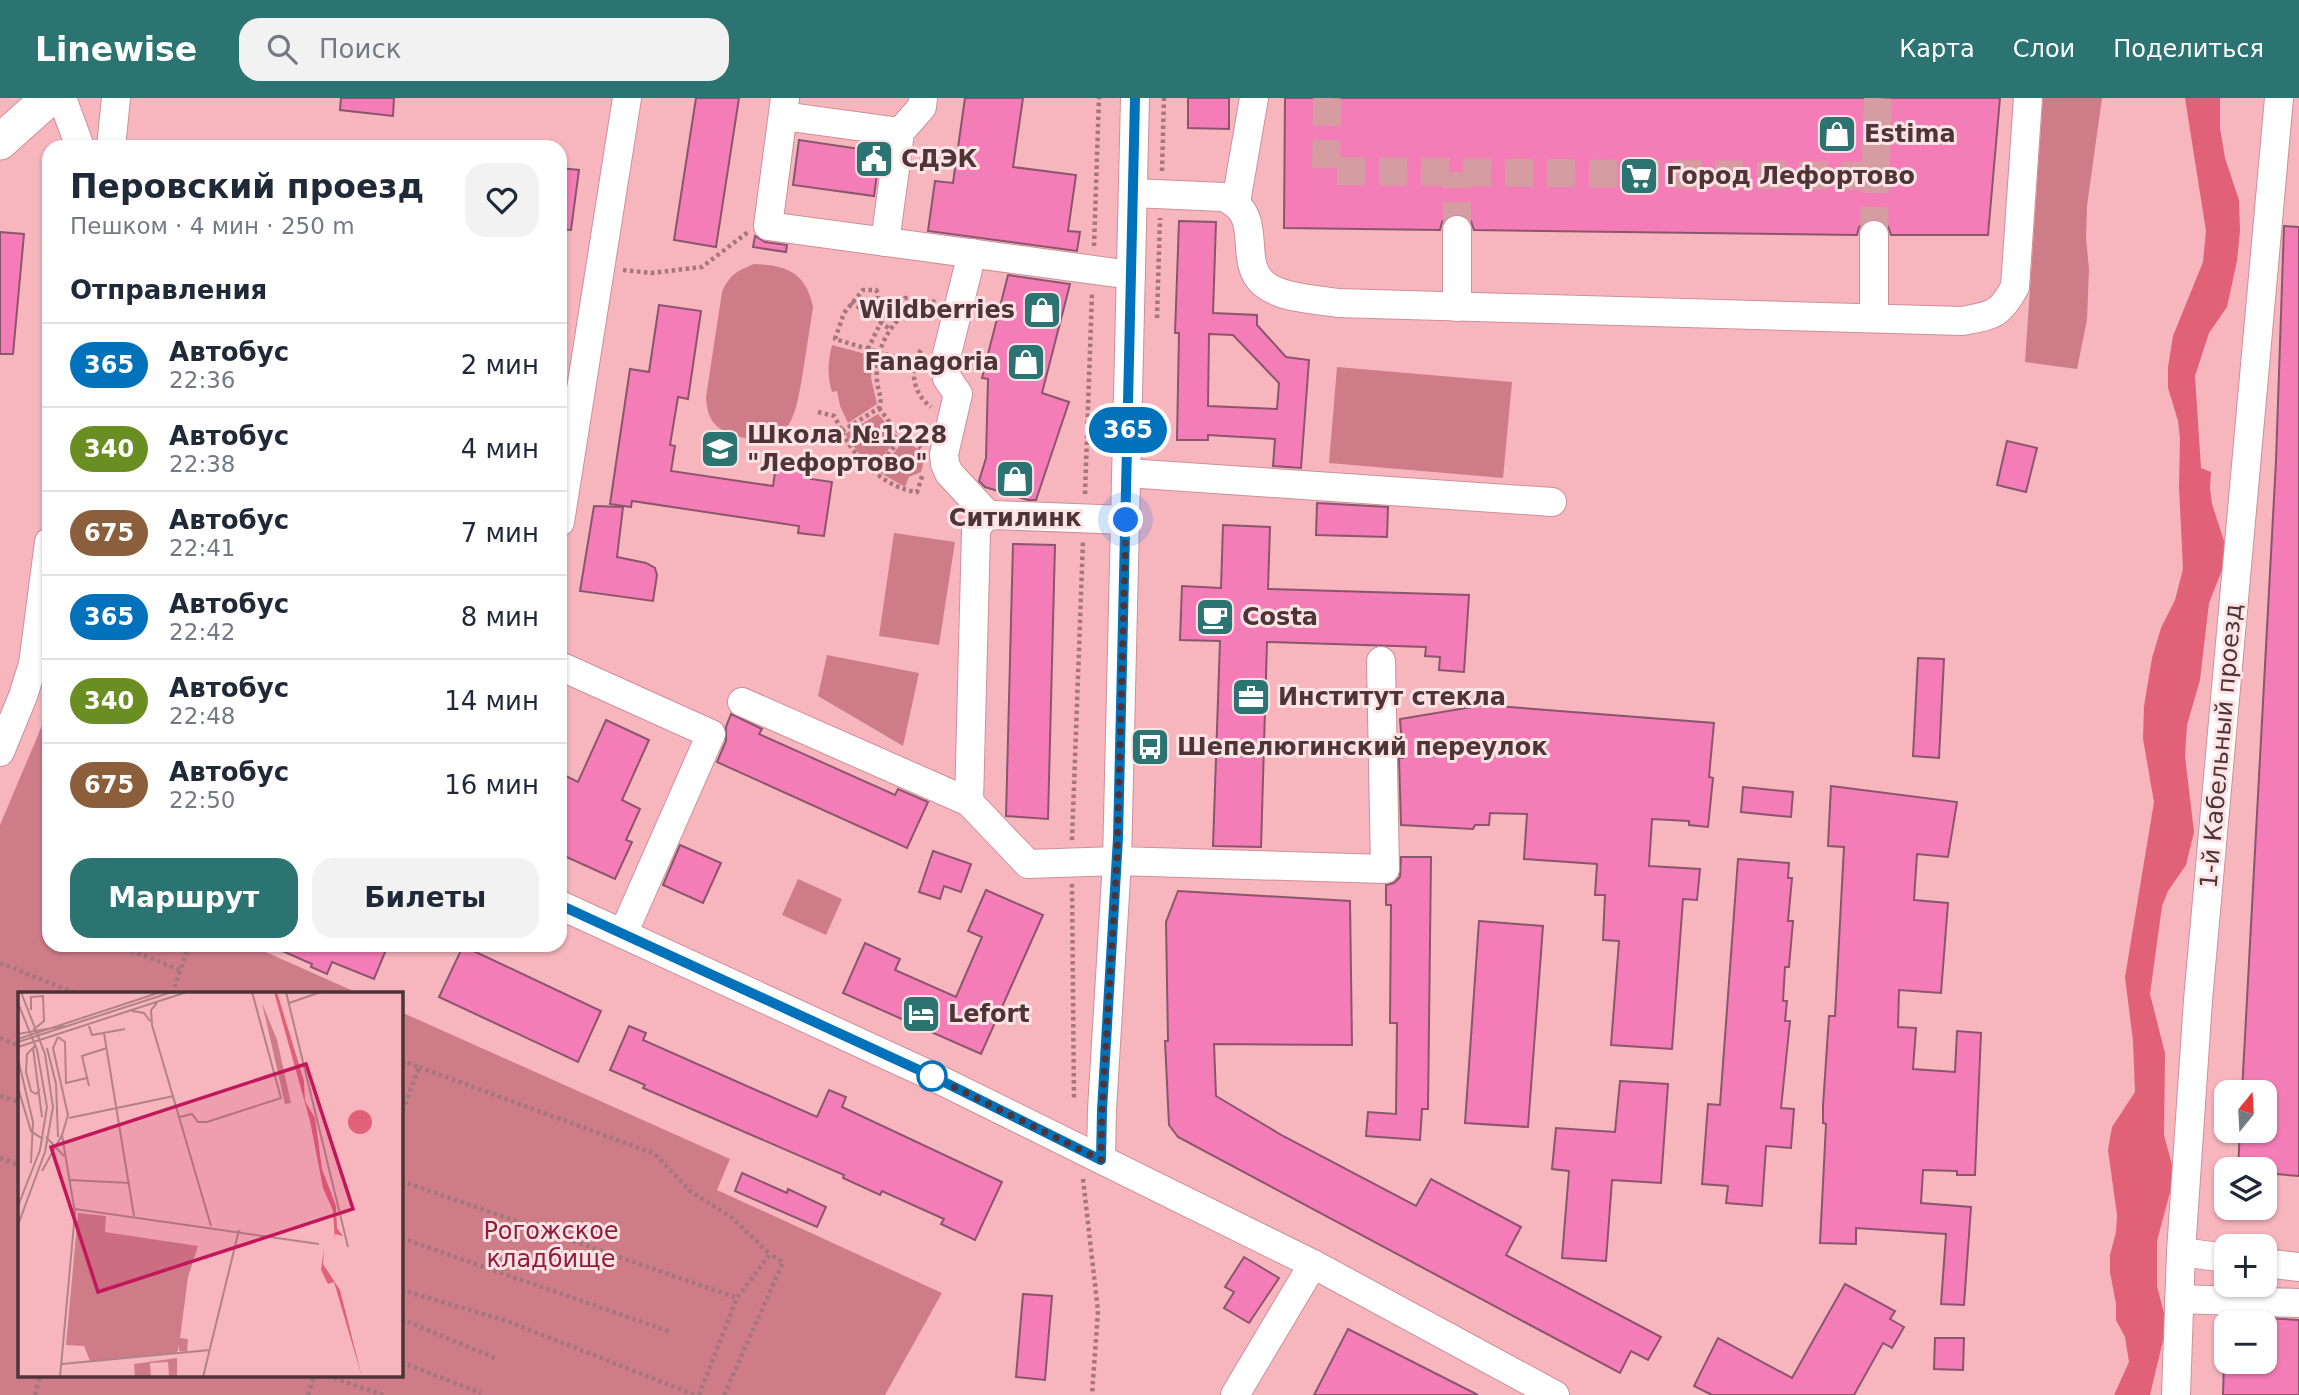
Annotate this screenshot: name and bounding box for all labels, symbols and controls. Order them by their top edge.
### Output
search box [239,18,729,81]
text: Linewise [35,30,197,69]
icon: search [263,30,301,68]
text: Поиск [319,34,401,64]
text: Карта [1899,35,1975,63]
text: Слои [2013,35,2075,63]
text: Поделиться [2113,35,2264,63]
shop icon: Estima [1816,113,1858,155]
place label: Estima [1864,120,1956,148]
public building icon: СДЭК [853,138,895,180]
place label: СДЭК [901,145,978,173]
supermarket icon: Город Лефортово [1618,155,1660,197]
place label: Город Лефортово [1666,162,1915,190]
button: heart [465,163,539,237]
text: Перовский проезд [70,167,424,206]
text: Пешком · 4 мин · 250 m [70,213,355,239]
text: Отправления [70,275,267,305]
shop icon: Wildberries [1021,289,1063,331]
place label: Wildberries [859,296,1015,324]
text: Автобус [169,337,289,367]
shop icon: Fanagoria [1005,341,1047,383]
place label: Fanagoria [865,348,999,376]
text: 2 мин [461,350,539,380]
text: 365 [84,351,134,379]
text: 22:36 [169,367,235,393]
line badge: 365 [1088,407,1168,453]
text: 365 [1103,416,1153,444]
text: Автобус [169,421,289,451]
place label: Школа №1228 "Лефортово" [747,421,947,477]
school or university icon: Школа №1228 "Лефортово" [699,428,741,470]
text: 4 мин [461,434,539,464]
text: 340 [84,435,134,463]
text: 22:38 [169,451,235,477]
shop icon: Ситилинк [994,458,1036,500]
your location [1108,502,1143,537]
place label: Ситилинк [949,504,1081,532]
text: Автобус [169,505,289,535]
text: 7 мин [461,518,539,548]
text: 675 [84,519,134,547]
text: 22:41 [169,535,235,561]
text: Автобус [169,589,289,619]
cafe icon: Costa [1194,596,1236,638]
text: 8 мин [461,602,539,632]
text: 365 [84,603,134,631]
place label: Costa [1242,603,1318,631]
street label: 1-й Кабельный проезд [2195,603,2247,889]
text: 22:42 [169,619,235,645]
text: Автобус [169,673,289,703]
office icon: Институт стекла [1230,676,1272,718]
place label: Институт стекла [1278,683,1506,711]
text: 14 мин [444,686,539,716]
text: 340 [84,687,134,715]
text: 22:48 [169,703,235,729]
bus stop icon: Шепелюгинский переулок [1129,726,1171,768]
place label: Шепелюгинский переулок [1177,733,1547,761]
text: Автобус [169,757,289,787]
text: 16 мин [444,770,539,800]
text: 675 [84,771,134,799]
text: 22:50 [169,787,235,813]
button: Маршрут [70,858,298,938]
button: Билеты [312,858,539,938]
inset map [18,992,402,1378]
hotel icon: Lefort [900,993,942,1035]
place label: Lefort [948,1000,1030,1028]
unlabelled marker [917,1061,947,1091]
north arrow [2214,1080,2277,1143]
map controls [2214,1080,2277,1374]
button: layers [2214,1157,2277,1220]
park label: Рогожское кладбище [483,1217,619,1273]
button: + [2214,1234,2277,1297]
button: − [2214,1311,2277,1374]

